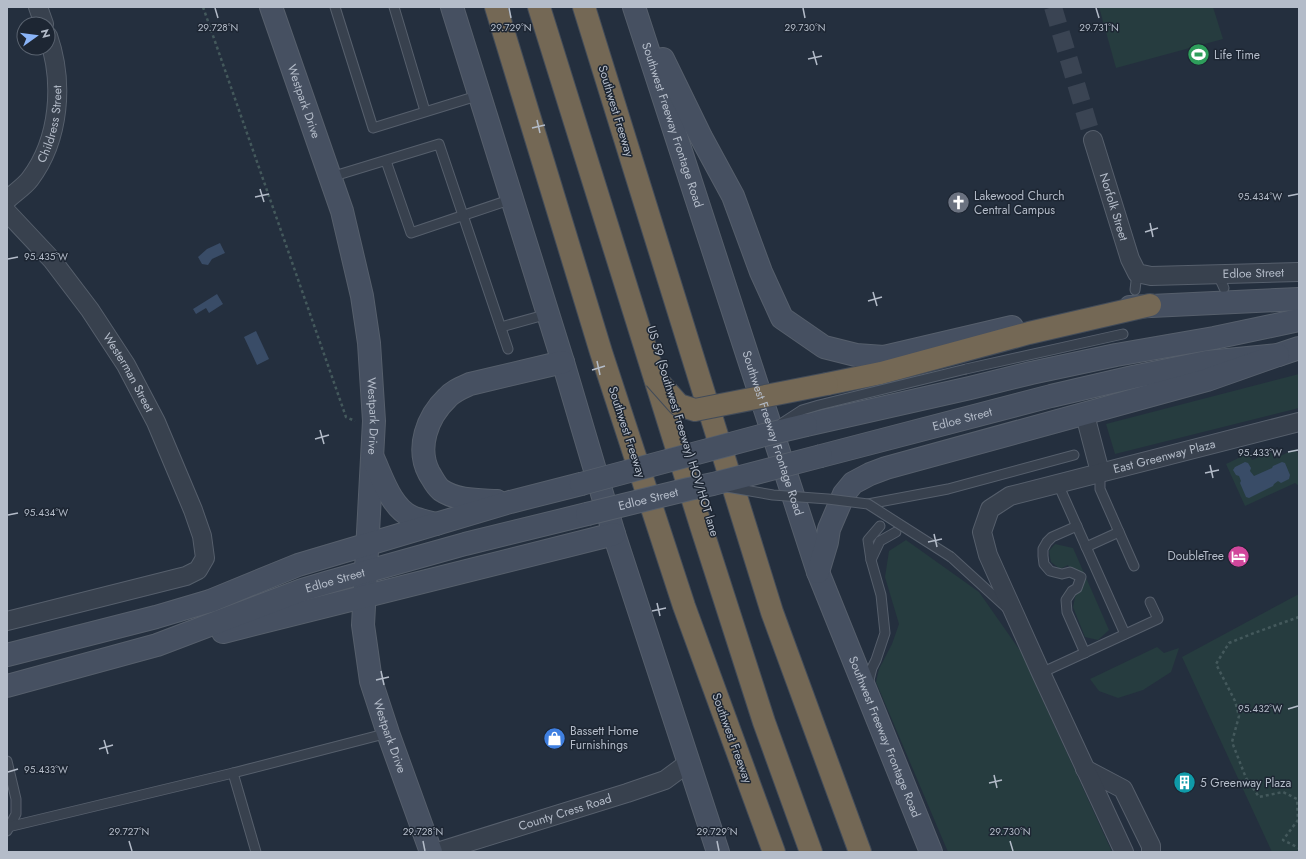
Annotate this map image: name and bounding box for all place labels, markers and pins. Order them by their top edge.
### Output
sports icon: Life Time [1186,42,1212,68]
place label: Life Time [1214,46,1260,64]
place label: Lakewood Church Central Campus [974,187,1065,219]
church icon: Lakewood Church Central Campus [945,190,971,216]
hotel icon: DoubleTree [1226,543,1252,569]
place label: DoubleTree [1167,547,1224,565]
place label: Bassett Home Furnishings [570,722,638,754]
shop icon: Bassett Home Furnishings [541,725,567,751]
building icon: 5 Greenway Plaza [1172,770,1198,796]
place label: 5 Greenway Plaza [1200,774,1292,792]

